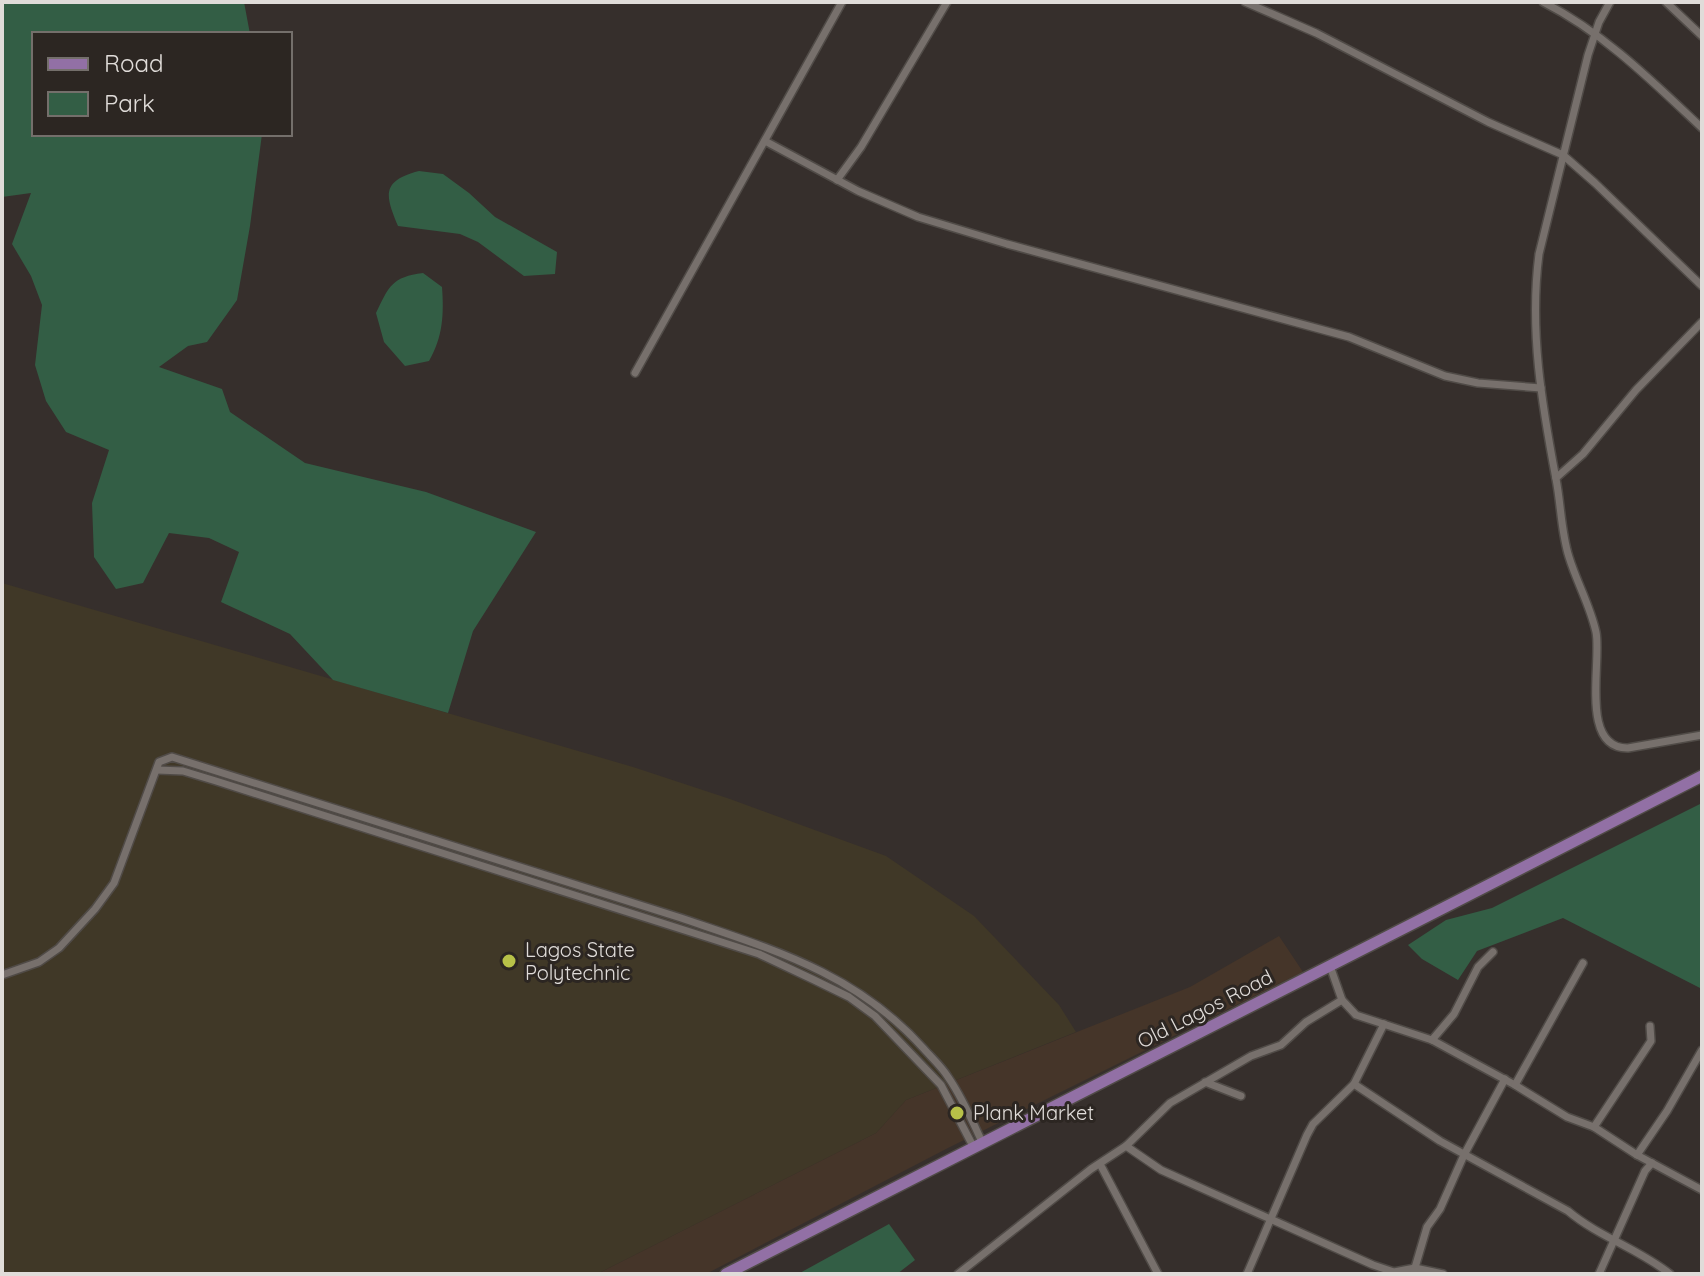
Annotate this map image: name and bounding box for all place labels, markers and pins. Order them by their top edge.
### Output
place label: Lagos State Polytechnic [525,937,635,985]
marker: Lagos State Polytechnic [500,952,518,970]
place label: Plank Market [973,1100,1094,1125]
marker: Plank Market [948,1104,966,1122]

